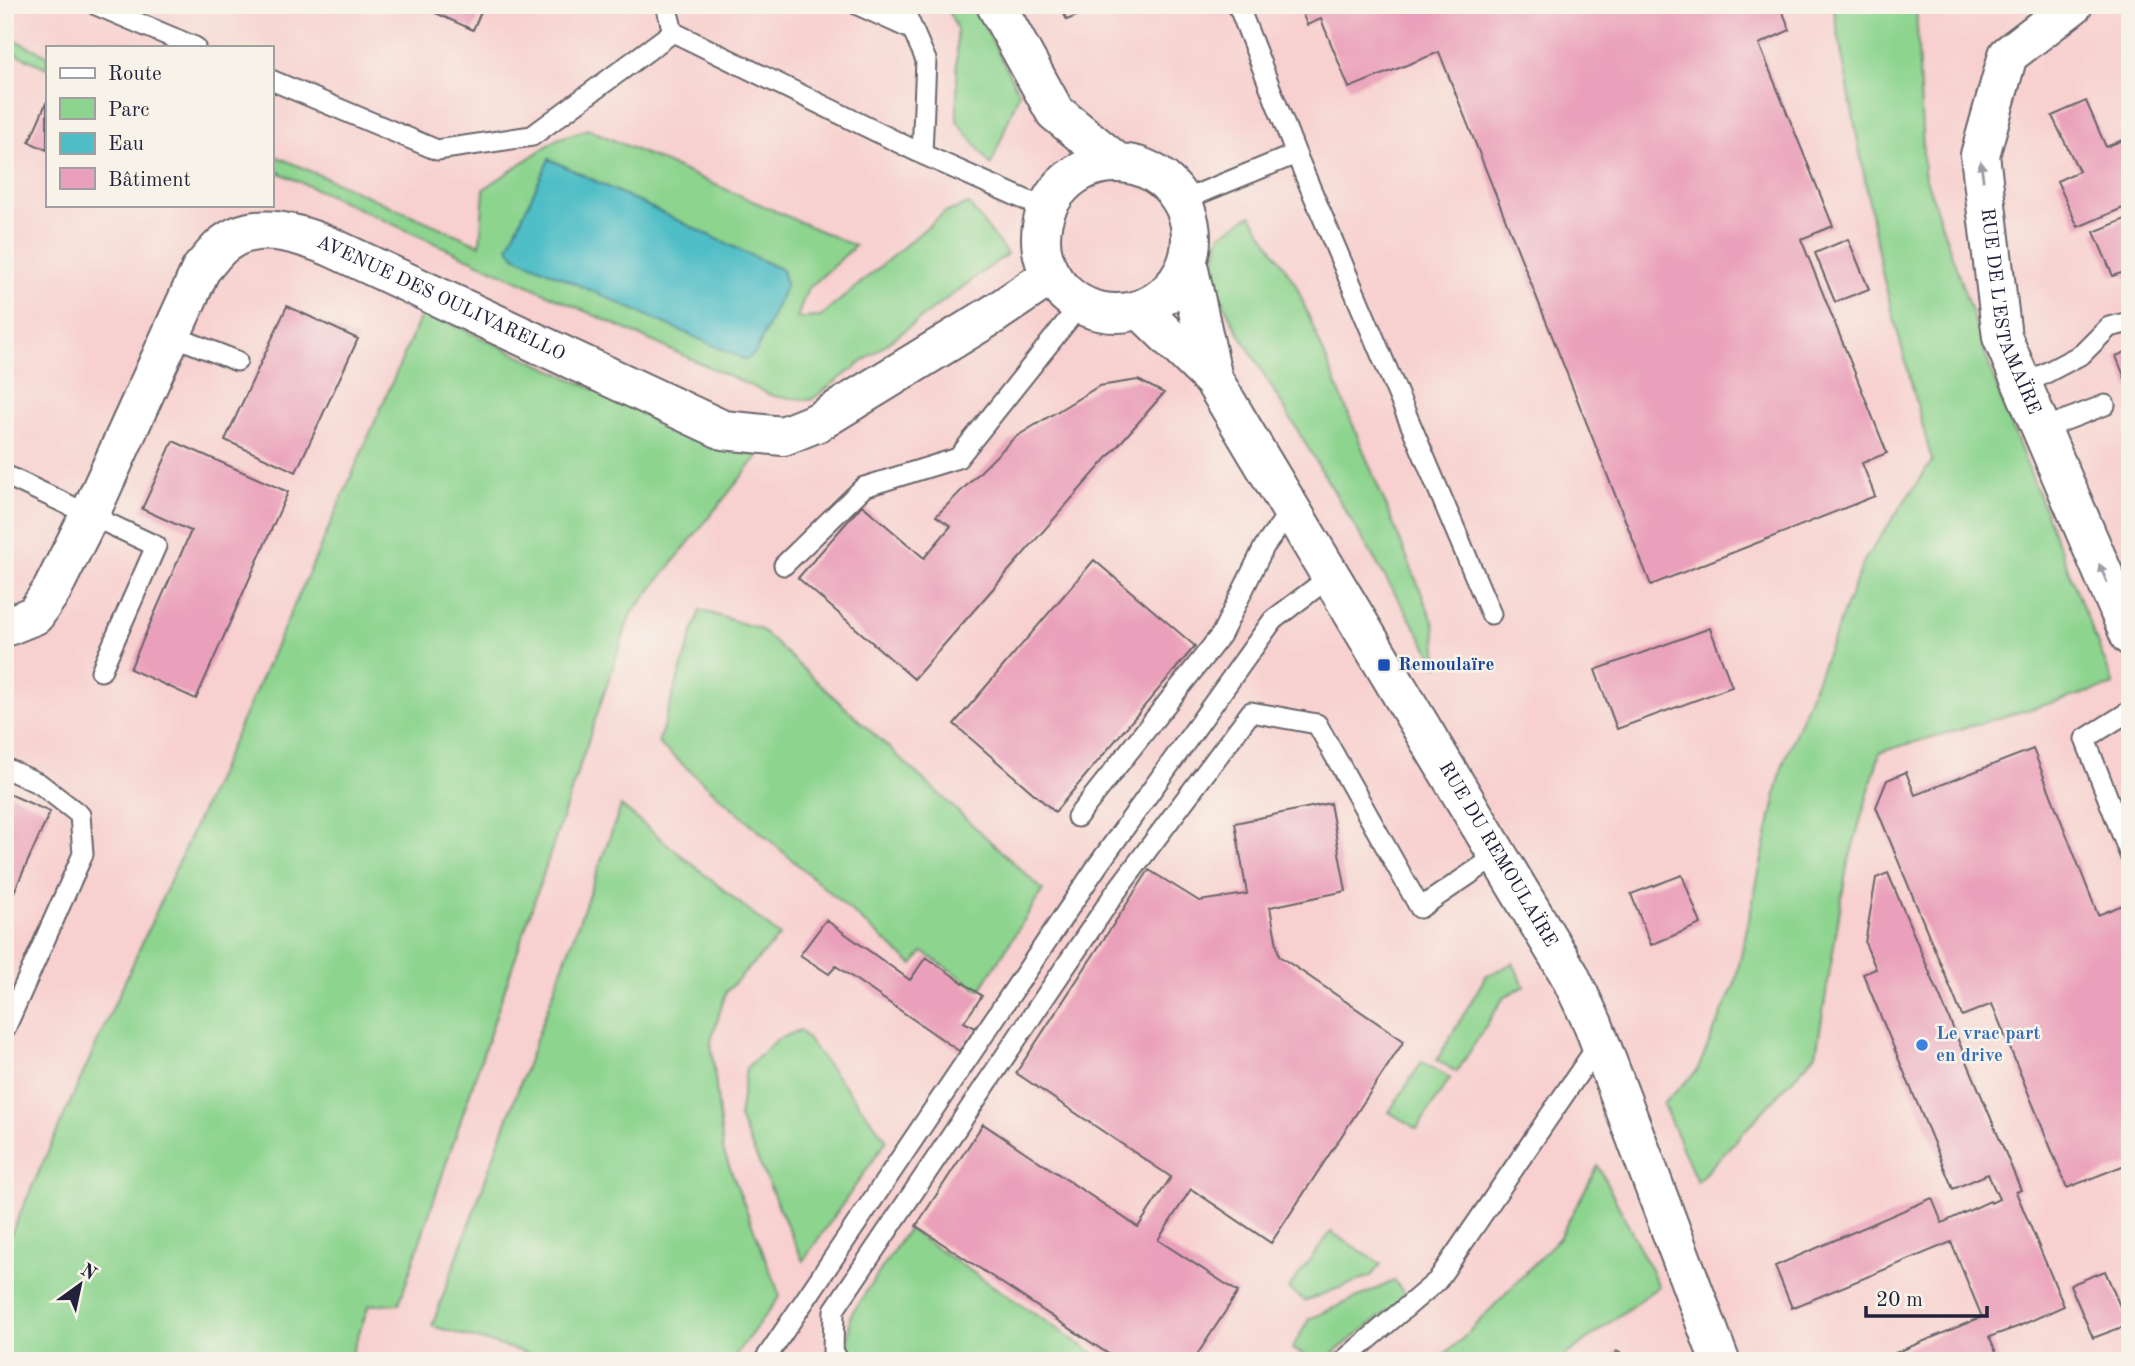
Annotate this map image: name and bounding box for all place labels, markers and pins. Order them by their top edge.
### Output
place label: Remoulaïre [1398,656,1494,675]
marker: Remoulaïre [1376,657,1392,673]
place label: Le vrac part en drive [1936,1025,2040,1066]
marker: Le vrac part en drive [1914,1037,1930,1053]

